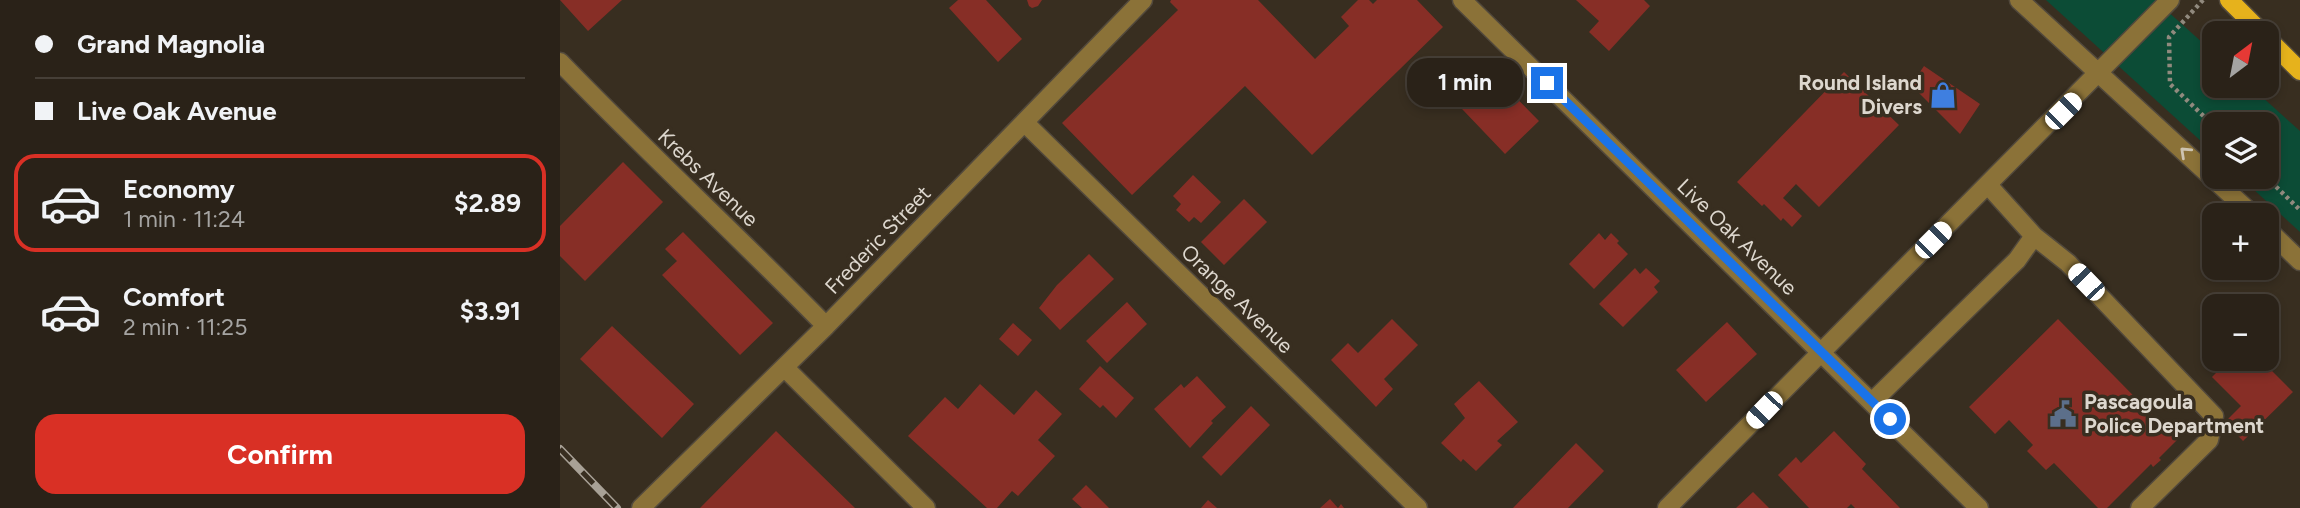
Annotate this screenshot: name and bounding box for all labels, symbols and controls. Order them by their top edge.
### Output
north arrow [2202,21,2278,98]
map controls [2202,21,2279,371]
text: Grand Magnolia [77,28,265,60]
callout: 1 min [1407,58,1522,108]
route end [1531,67,1563,99]
text: 1 min [1438,68,1492,96]
place label: Round Island Divers [1798,70,1922,119]
shop icon: Round Island Divers [1928,80,1958,110]
car [2041,89,2086,133]
text: Live Oak Avenue [77,95,277,127]
button: layers [2202,112,2279,189]
street label: Krebs Avenue [653,124,764,232]
one-way arrow [2180,148,2193,161]
icon: car [39,172,102,235]
text: Economy [123,173,235,205]
street label: Live Oak Avenue [1672,173,1802,300]
street label: Frederic Street [820,180,936,299]
text: $2.89 [454,187,521,219]
button: + [2202,203,2279,280]
text: 1 min · 11:24 [123,205,245,233]
car [1911,218,1956,262]
street label: Orange Avenue [1176,239,1298,358]
car [2064,260,2109,304]
icon: car [39,280,102,343]
text: Comfort [123,281,225,313]
button: − [2202,294,2279,371]
text: $3.91 [460,295,521,327]
text: 2 min · 11:25 [123,313,247,341]
car [1742,388,1787,432]
place label: Pascagoula Police Department [2084,389,2264,438]
public building icon: Pascagoula Police Department [2048,399,2078,429]
route start [1874,403,1906,435]
button: Confirm [35,414,525,494]

